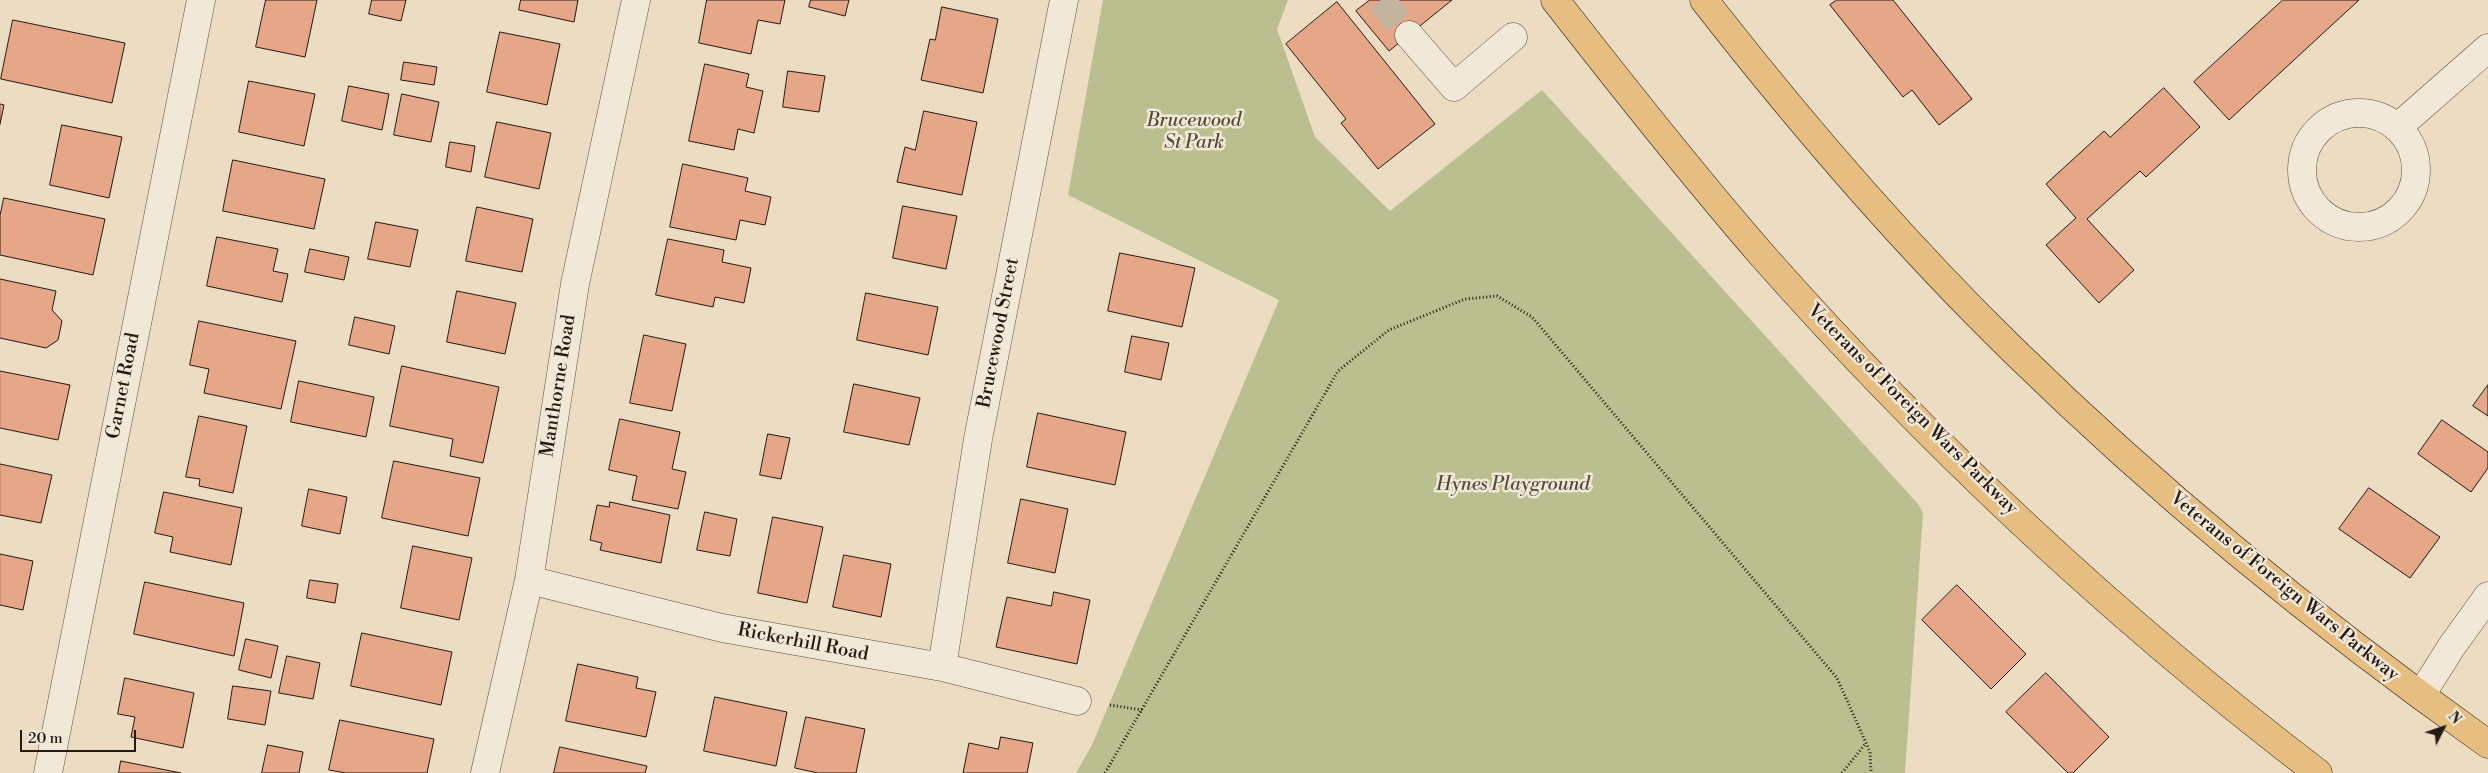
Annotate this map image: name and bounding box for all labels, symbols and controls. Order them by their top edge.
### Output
park label: Brucewood St Park [1147,110,1241,154]
street label: Brucewood Street [973,256,1025,410]
street label: Veterans of Foreign Wars Parkway [1802,300,2022,520]
street label: Manthorne Road [536,313,582,459]
street label: Garnet Road [103,331,145,441]
park label: Hynes Playground [1436,474,1590,496]
street label: Veterans of Foreign Wars Parkway [2165,487,2403,687]
street label: Rickerhill Road [736,619,870,667]
north arrow [2418,703,2468,753]
text: N [2444,708,2465,728]
scale bar [22,720,139,752]
text: 20 m [28,729,63,748]

